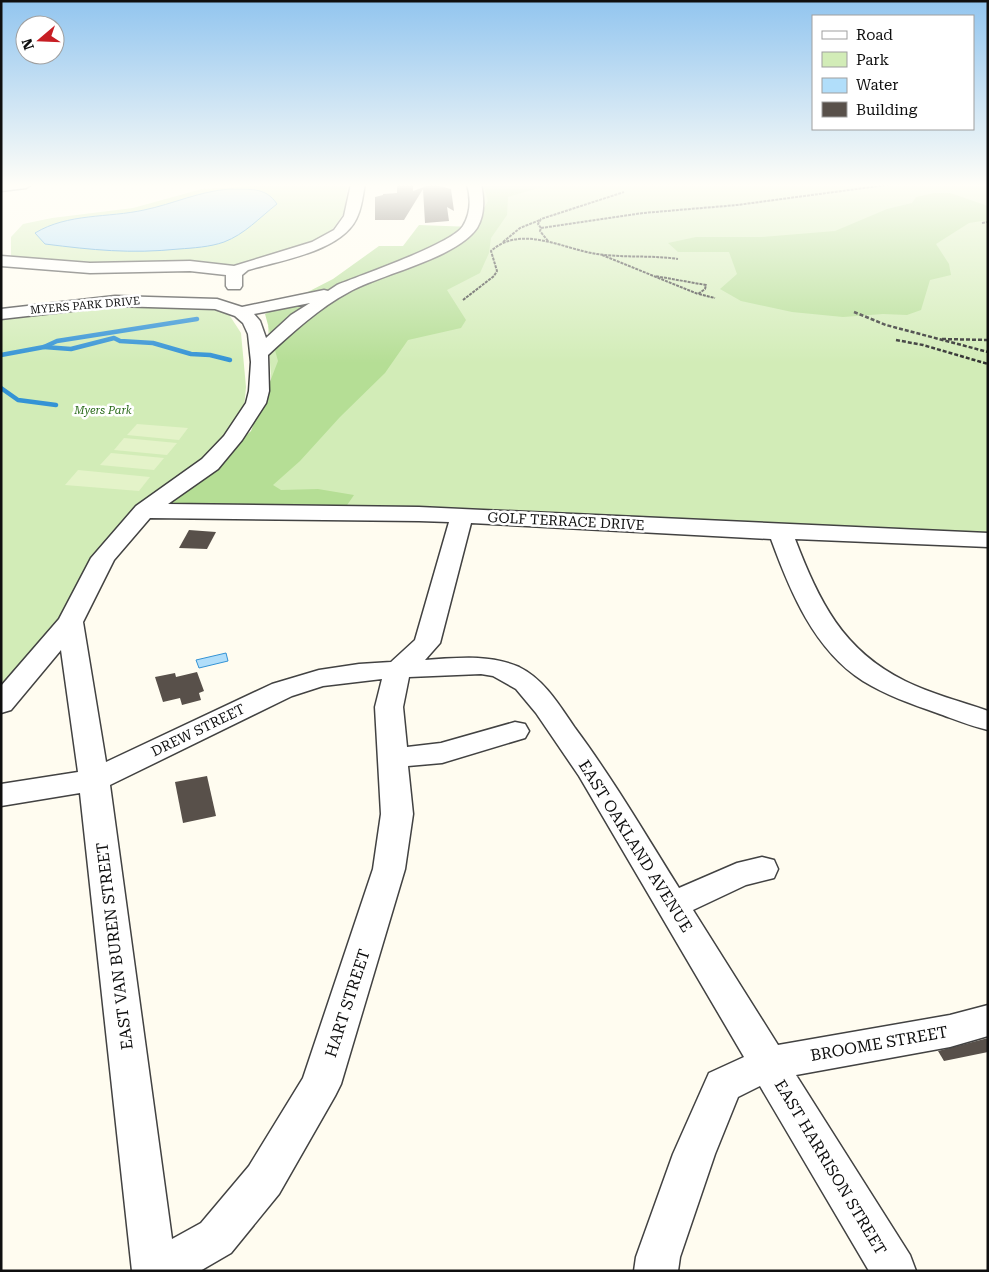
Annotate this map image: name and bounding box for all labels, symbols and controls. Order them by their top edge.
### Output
north arrow [15,15,65,65]
legend [812,15,974,130]
text: Road [856,26,893,44]
text: N [18,36,37,52]
text: Park [856,51,890,69]
text: Water [856,76,898,94]
text: Building [856,101,918,119]
street label: MYERS PARK DRIVE [30,294,140,317]
park label: Myers Park [73,404,132,417]
street label: GOLF TERRACE DRIVE [487,509,645,533]
street label: DREW STREET [149,700,247,760]
street label: EAST OAKLAND AVENUE [575,757,696,936]
street label: EAST VAN BUREN STREET [92,841,137,1051]
street label: HART STREET [321,946,374,1060]
street label: BROOME STREET [809,1022,950,1065]
street label: EAST HARRISON STREET [771,1076,891,1259]

